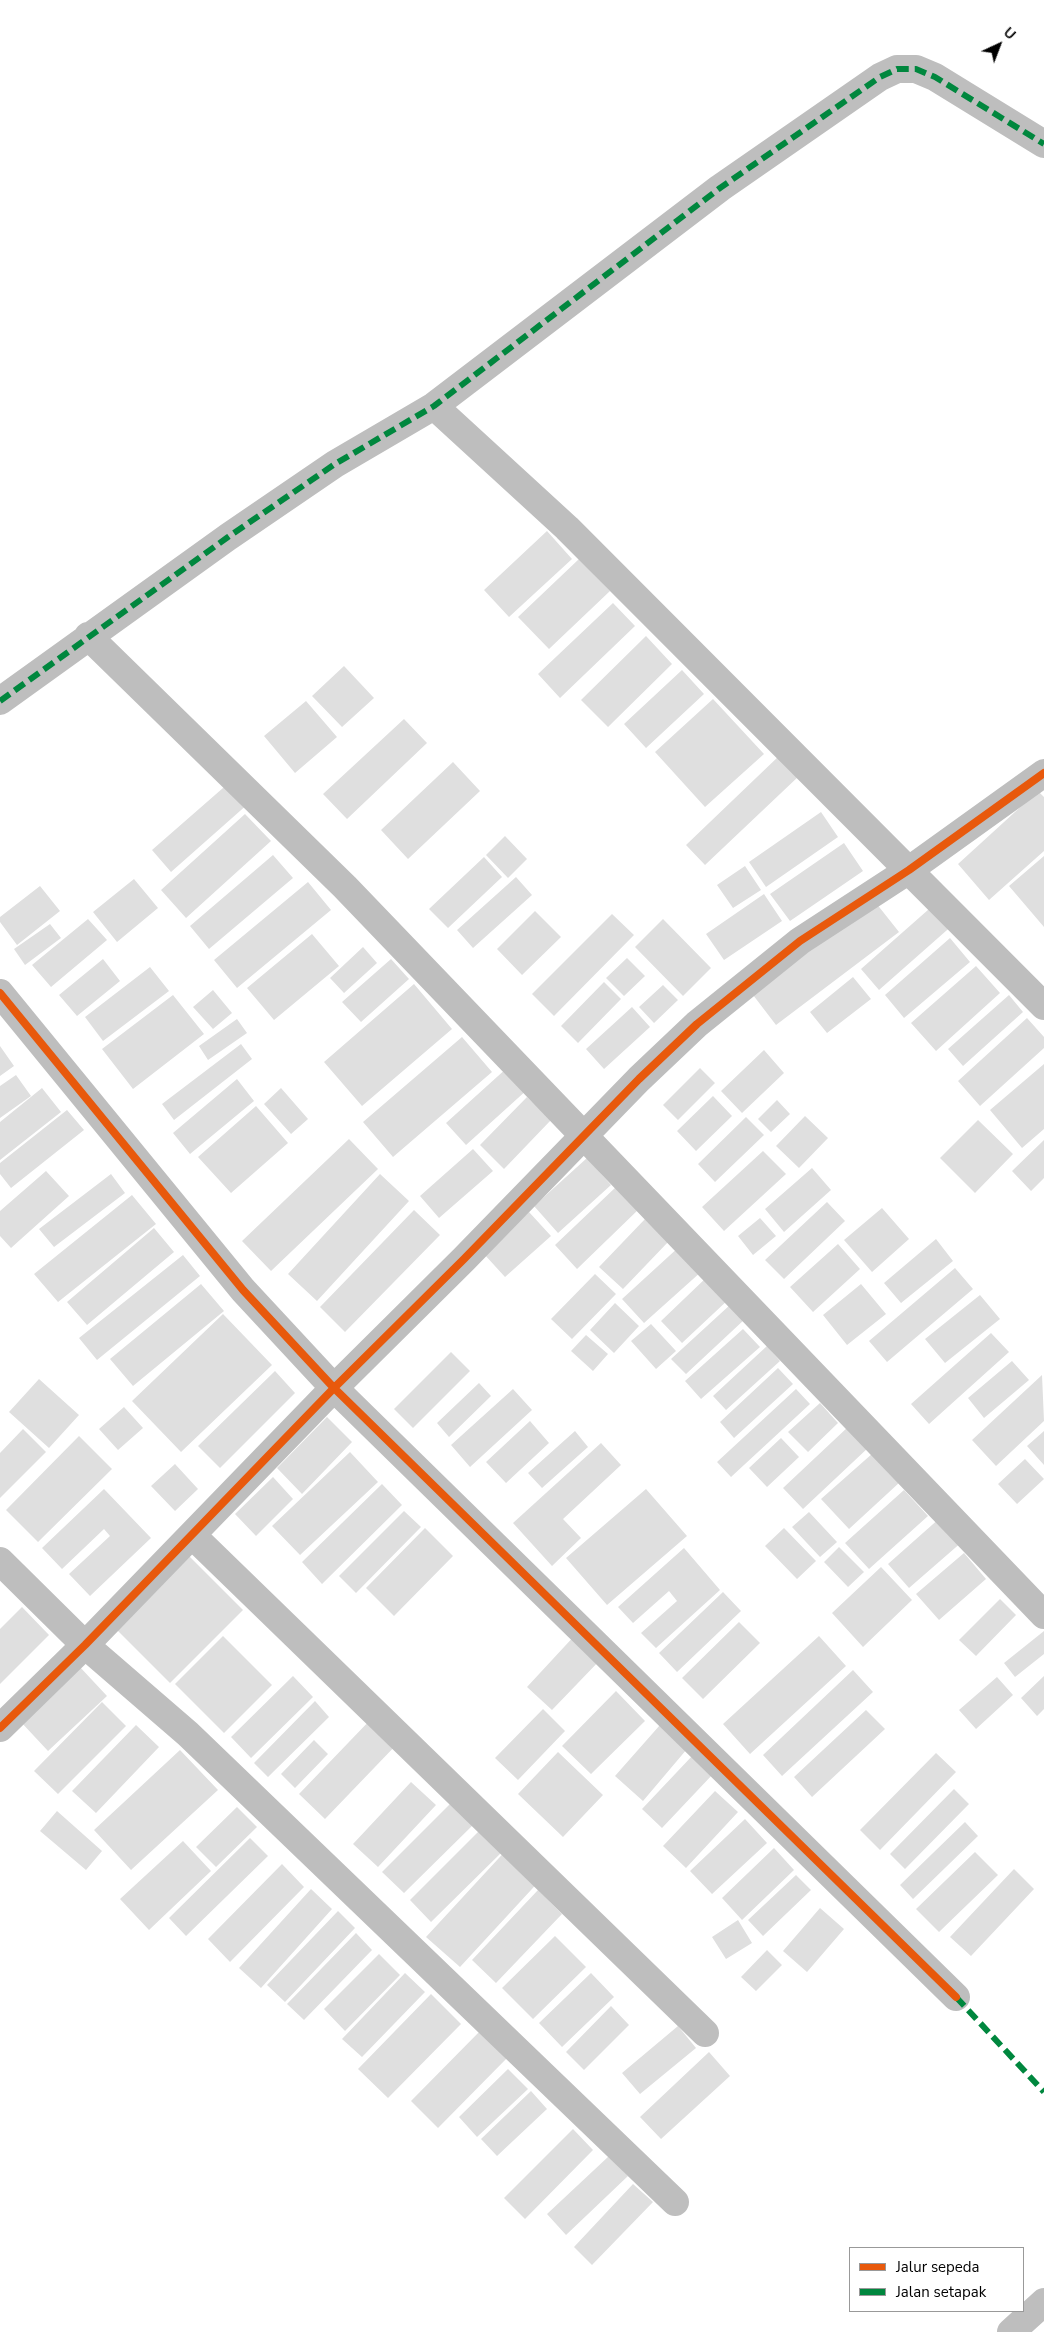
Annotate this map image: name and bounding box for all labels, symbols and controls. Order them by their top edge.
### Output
north arrow [974,20,1024,70]
text: U [999,23,1020,44]
legend [849,2247,1024,2312]
text: Jalur sepeda [896,2257,980,2277]
text: Jalan setapak [896,2282,986,2302]

